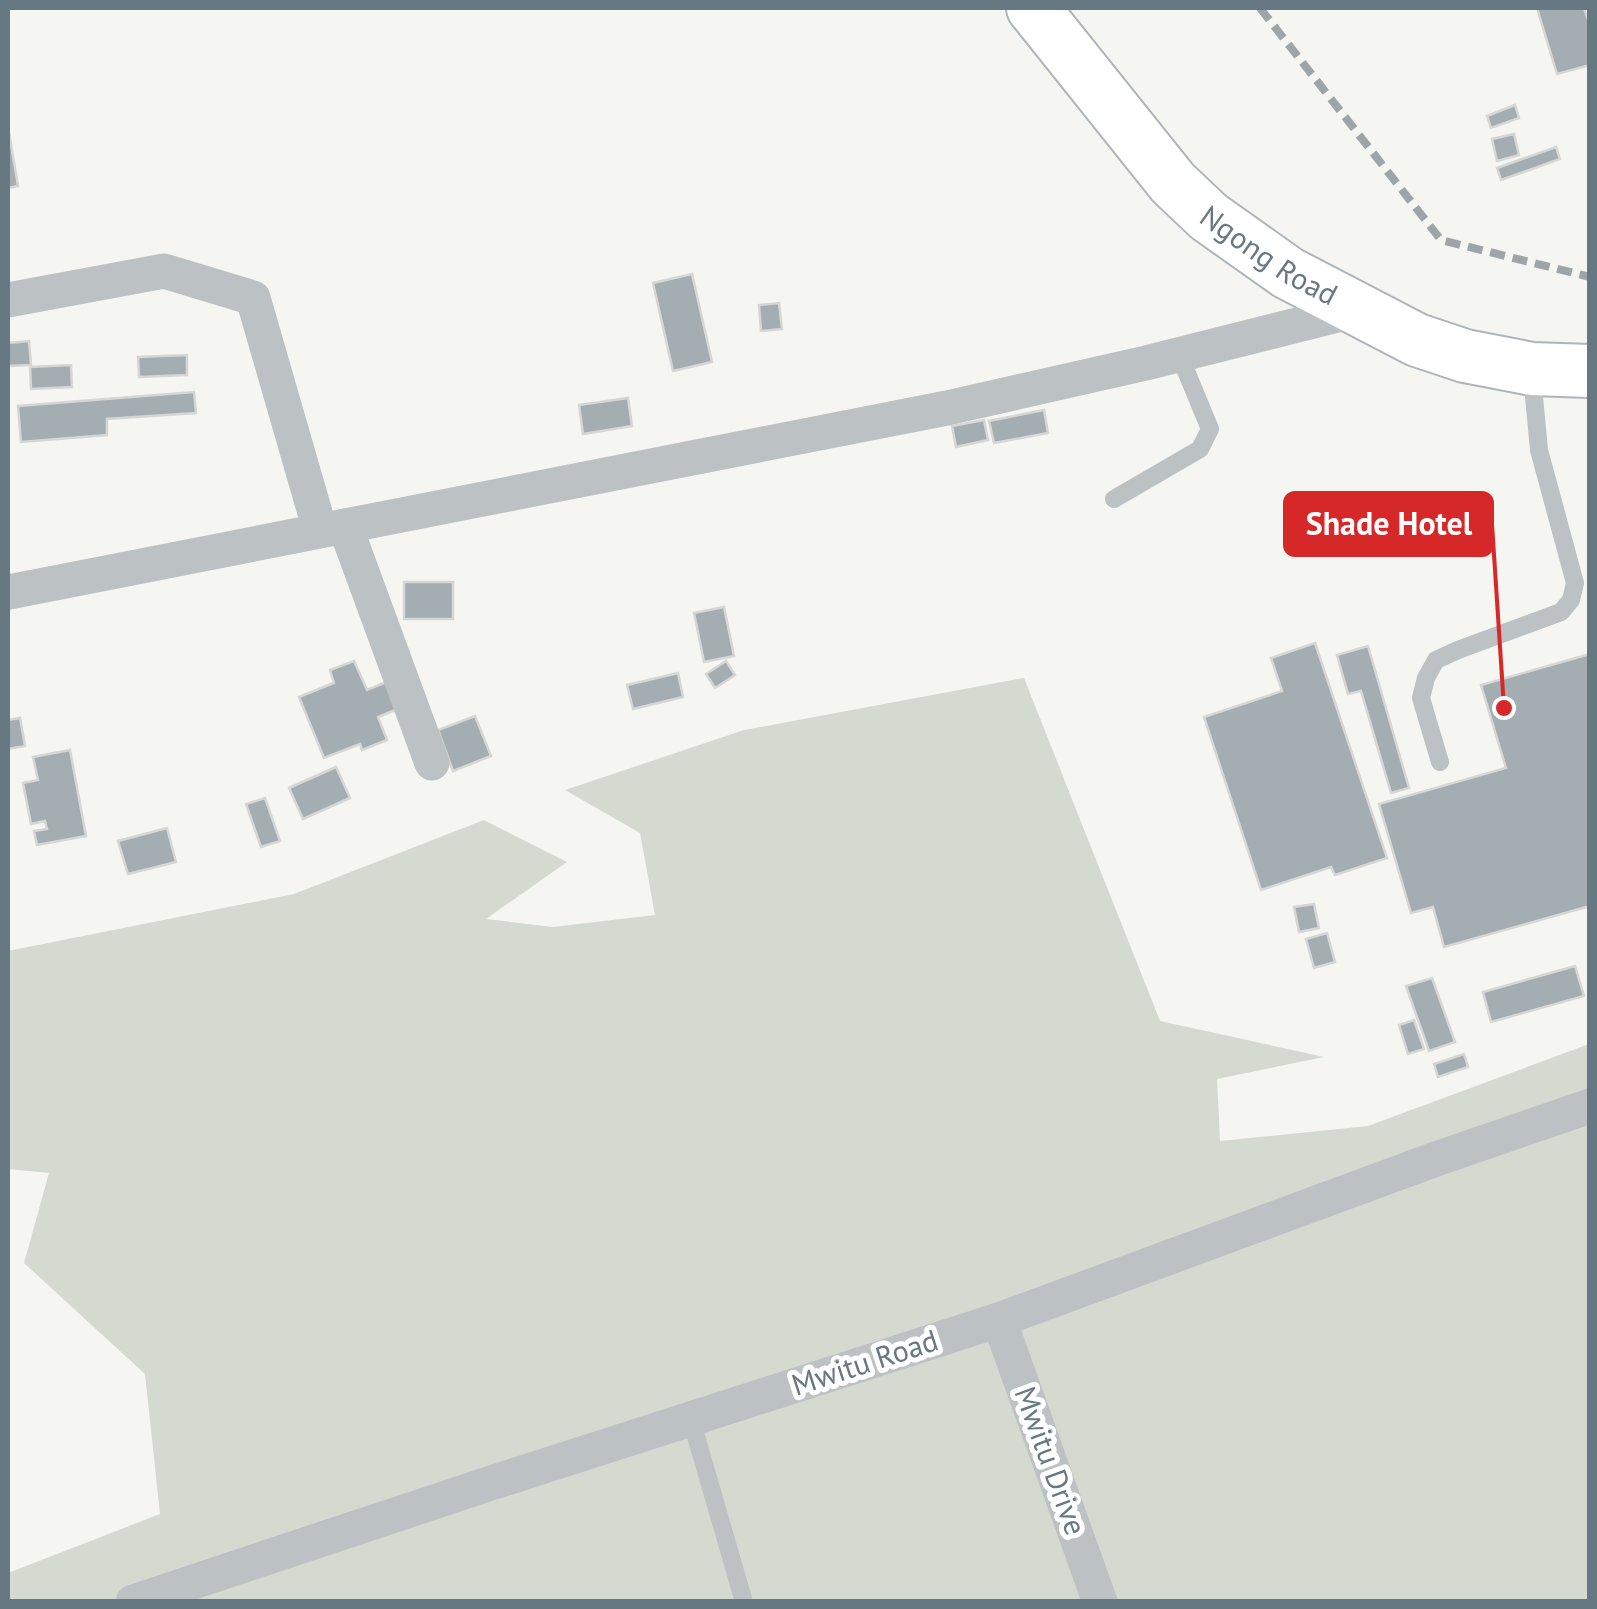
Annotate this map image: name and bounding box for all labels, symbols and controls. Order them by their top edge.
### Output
street label: Ngong Road [1193,196,1345,313]
callout: Shade Hotel [1285,493,1492,555]
text: Shade Hotel [1306,502,1473,544]
street label: Mwitu Road [786,1320,943,1404]
street label: Mwitu Drive [1007,1381,1096,1540]

